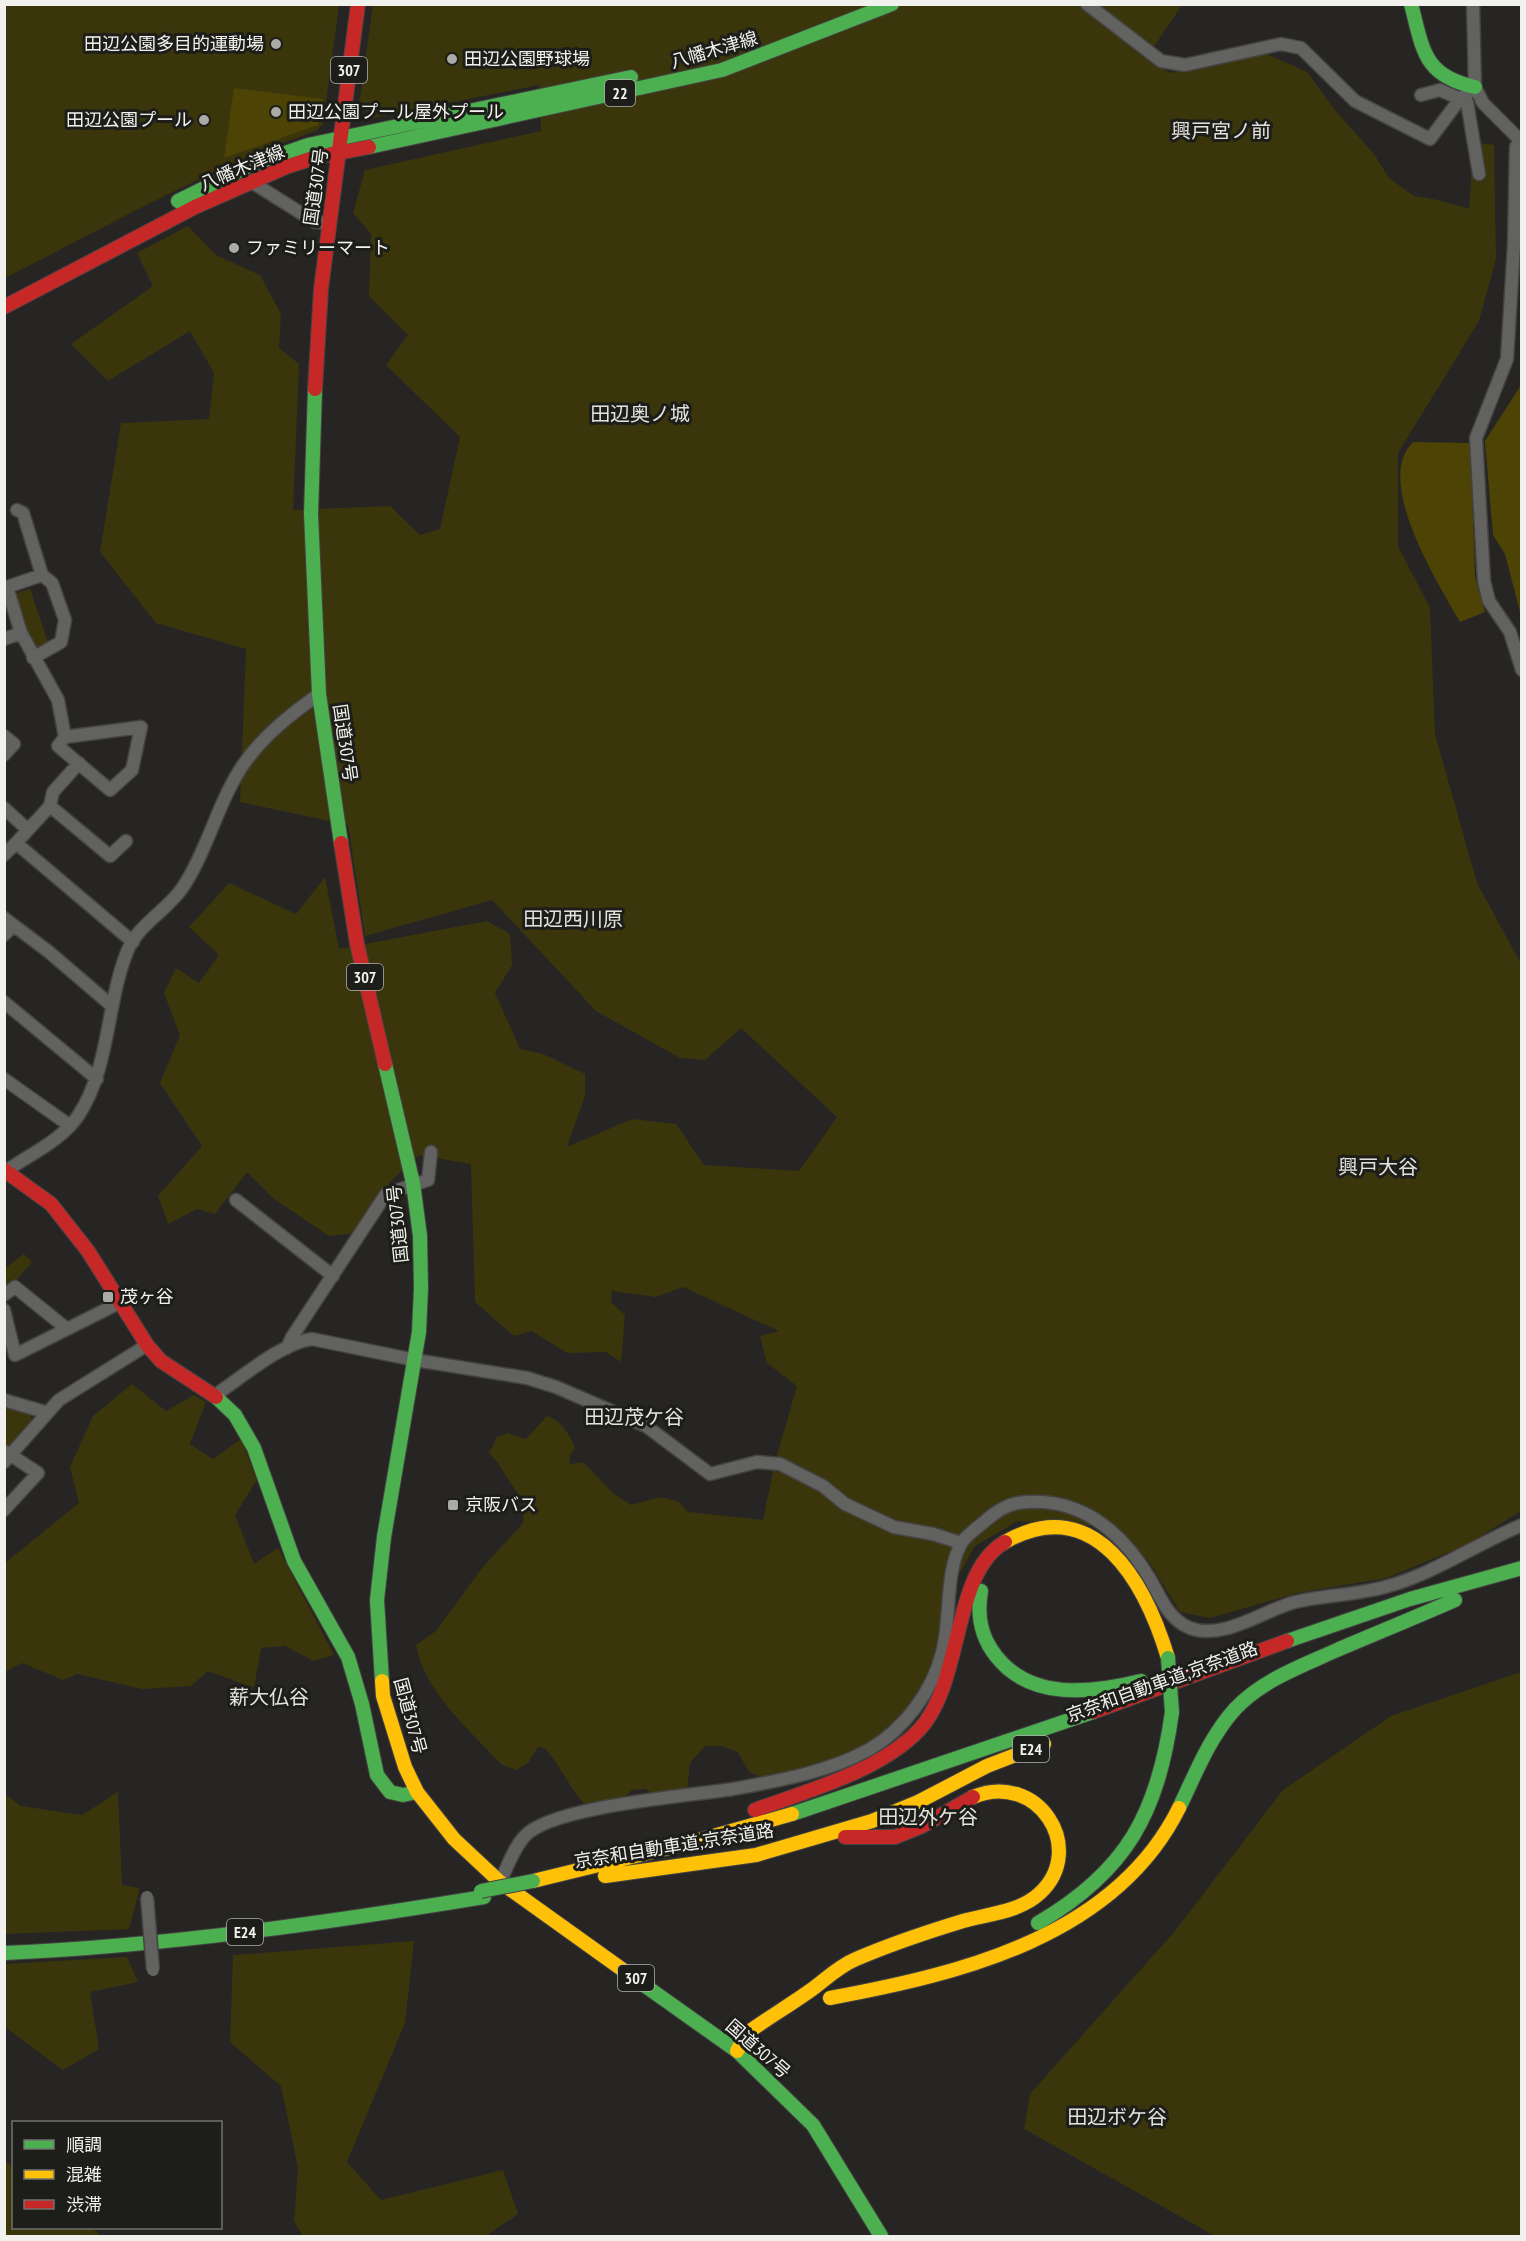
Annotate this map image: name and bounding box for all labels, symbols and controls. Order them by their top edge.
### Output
street label: 八幡木津線 [667,26,760,73]
place label: 田辺公園多目的運動場 [84,32,264,55]
marker: 田辺公園多目的運動場 [269,37,283,51]
place label: 田辺公園野球場 [464,47,590,70]
marker: 田辺公園野球場 [445,52,459,66]
road number: 307 [331,57,367,83]
road number: 22 [605,80,635,106]
place label: 田辺公園プール屋外プール [288,100,504,123]
marker: 田辺公園プール屋外プール [269,105,283,119]
place label: 田辺公園プール [66,108,192,131]
marker: 田辺公園プール [197,113,211,127]
district label: 興戸宮ノ前 [1171,118,1271,144]
street label: 八幡木津線 [196,139,288,196]
street label: 国道307号 [299,147,332,227]
place label: ファミリーマート [246,236,390,259]
marker: ファミリーマート [227,241,241,255]
district label: 田辺奥ノ城 [590,401,690,427]
street label: 国道307号 [329,703,362,783]
district label: 田辺西川原 [523,906,623,932]
road number: 307 [347,964,383,990]
district label: 興戸大谷 [1338,1154,1418,1180]
street label: 国道307号 [382,1184,413,1264]
place label: 茂ヶ谷 [120,1285,174,1308]
marker: 茂ヶ谷 [101,1290,115,1304]
district label: 田辺茂ケ谷 [584,1404,684,1430]
place label: 京阪バス [465,1493,537,1516]
marker: 京阪バス [446,1498,460,1512]
street label: 京奈和自動車道;京奈道路 [1063,1636,1261,1727]
street label: 国道307号 [389,1675,432,1757]
district label: 薪大仏谷 [229,1684,309,1710]
road number: E24 [1013,1736,1049,1762]
district label: 田辺外ケ谷 [878,1804,978,1830]
street label: 京奈和自動車道;京奈道路 [572,1818,775,1873]
road number: E24 [227,1919,263,1945]
road number: 307 [618,1965,654,1991]
street label: 国道307号 [721,2014,795,2083]
district label: 田辺ボケ谷 [1067,2104,1167,2130]
legend [12,2121,222,2229]
text: 順調 [66,2133,102,2156]
text: 混雑 [66,2163,102,2186]
text: 渋滞 [66,2193,102,2216]

